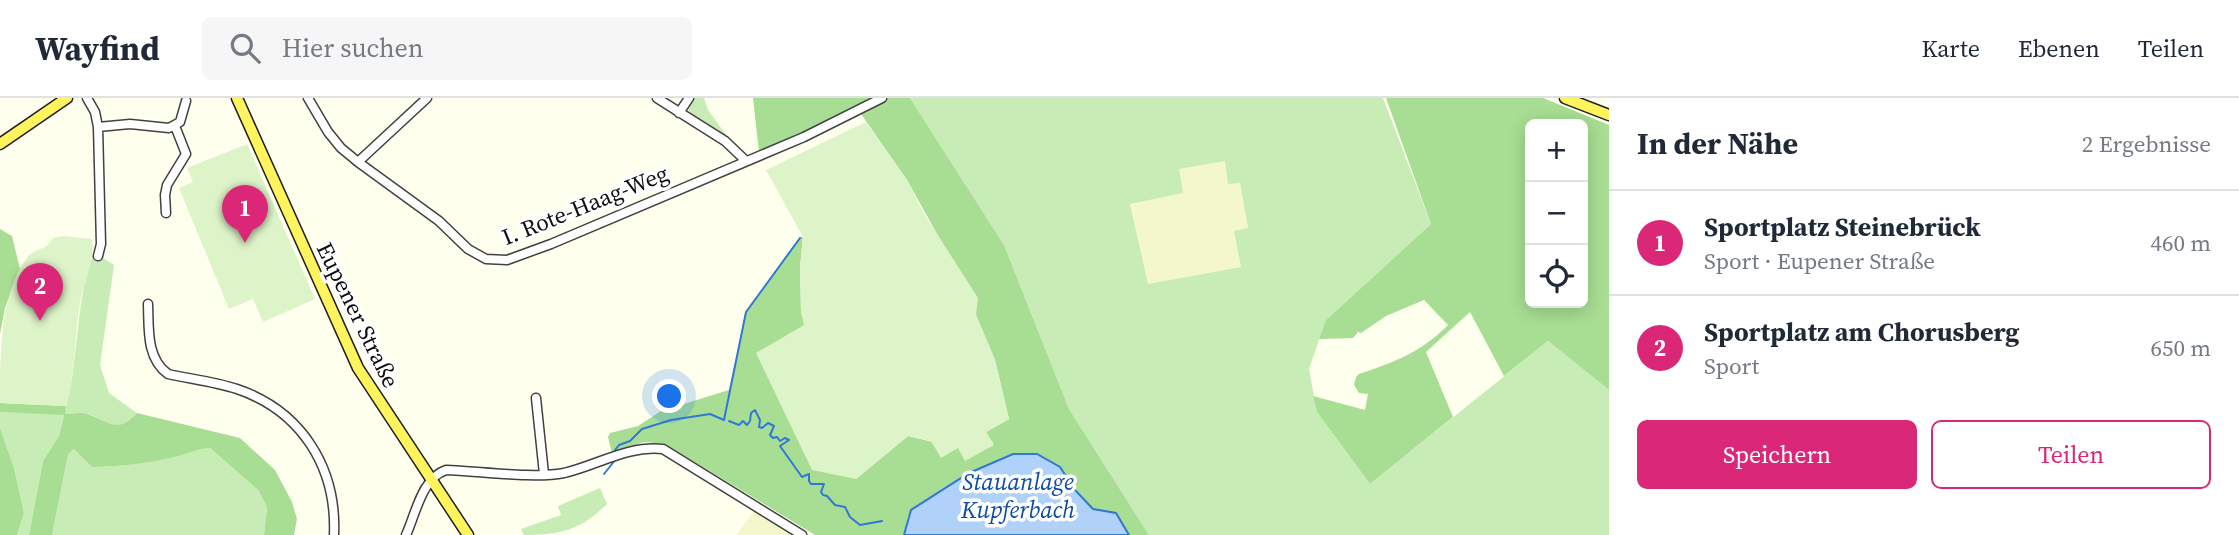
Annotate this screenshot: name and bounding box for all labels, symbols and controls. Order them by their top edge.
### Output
search box [202,17,692,80]
text: Wayfind [35,26,160,71]
icon: search [226,29,264,67]
text: Hier suchen [282,30,424,66]
text: Karte [1921,32,1980,65]
text: Ebenen [2018,32,2100,65]
text: Teilen [2138,32,2204,65]
map controls [1525,119,1588,308]
button: + [1525,119,1588,182]
text: In der Nähe [1637,123,1798,164]
text: 2 Ergebnisse [2082,128,2211,160]
street label: I. Rote-Haag-Weg [497,157,673,253]
button: − [1525,182,1588,245]
pin: 1 [222,185,268,243]
text: Sportplatz Steinebrück [1704,209,1981,245]
text: 1 [1654,227,1666,259]
text: 460 m [2150,227,2211,259]
street label: Eupener Straße [309,237,407,393]
button: locate [1525,245,1588,308]
text: Sport · Eupener Straße [1704,245,1935,277]
pin: 2 [17,263,63,321]
text: Sportplatz am Chorusberg [1704,314,2019,350]
text: 2 [1654,332,1666,364]
text: 650 m [2150,332,2211,364]
text: Sport [1704,350,1759,382]
your location [652,379,686,413]
button: Speichern [1637,420,1917,489]
button: Teilen [1931,420,2211,489]
water label: Stauanlage Kupferbach [960,465,1075,526]

